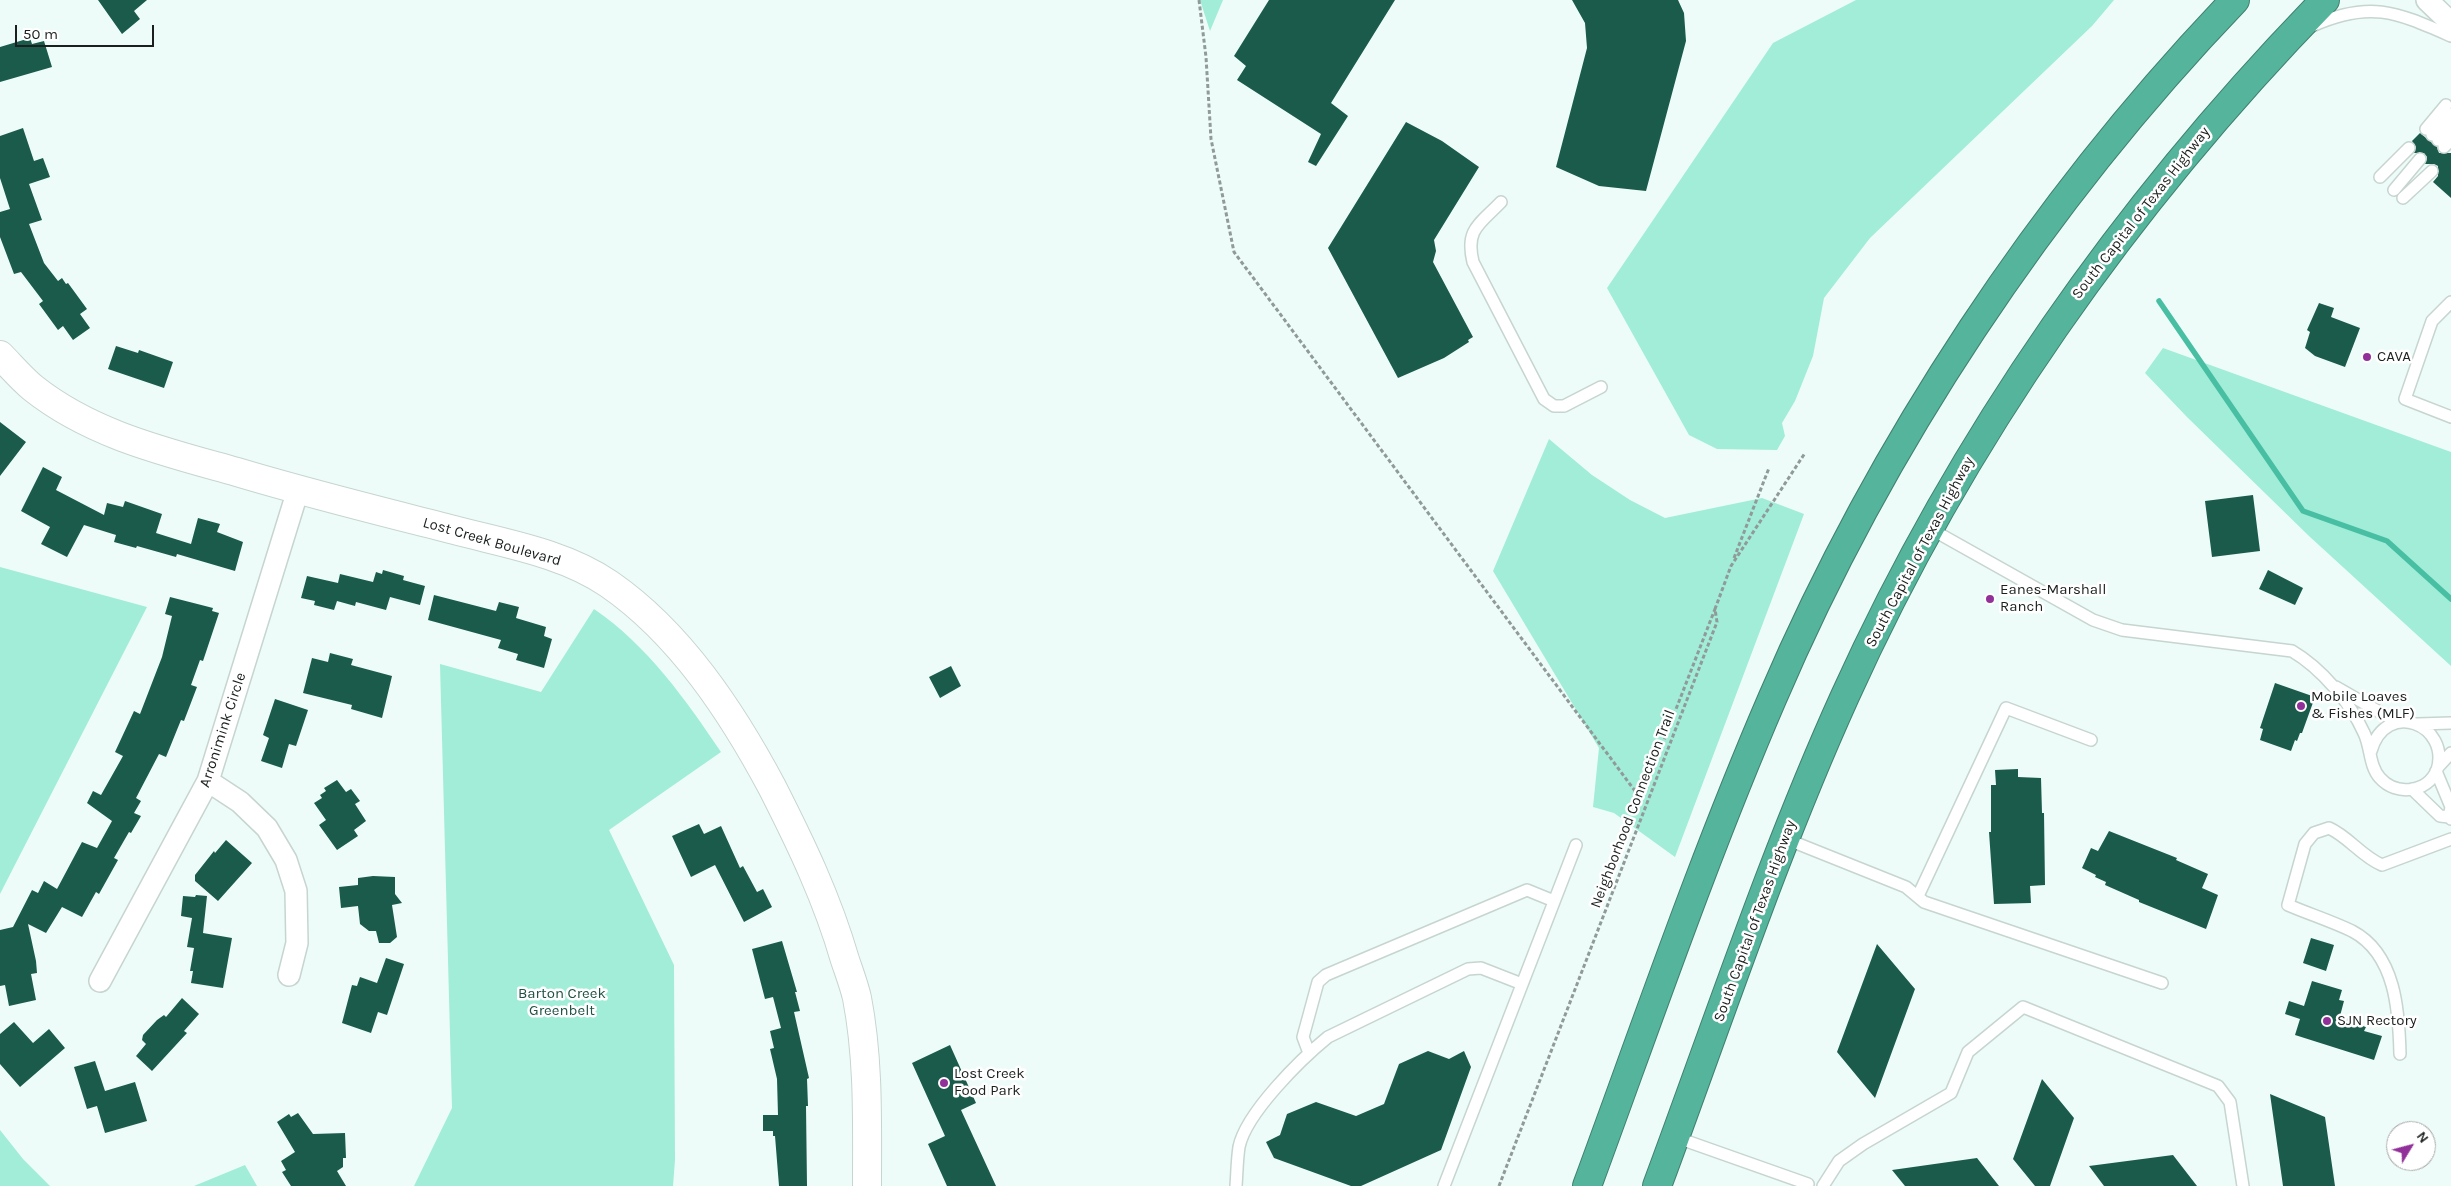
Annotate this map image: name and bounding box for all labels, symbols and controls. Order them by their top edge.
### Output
scale bar [18,15,156,47]
text: 50 m [23,25,58,43]
street label: South Capital of Texas Highway [2068,123,2214,303]
place label: CAVA [2377,348,2411,366]
marker: CAVA [2361,351,2373,363]
street label: South Capital of Texas Highway [1862,454,1978,650]
street label: Lost Creek Boulevard [421,514,563,570]
place label: Eanes-Marshall Ranch [2000,581,2107,616]
marker: Eanes-Marshall Ranch [1984,593,1996,605]
street label: Arronimink Circle [196,670,250,790]
place label: Mobile Loaves & Fishes (MLF) [2311,688,2415,723]
marker: Mobile Loaves & Fishes (MLF) [2295,700,2307,712]
street label: Neighborhood Connection Trail [1587,707,1679,911]
street label: South Capital of Texas Highway [1710,818,1800,1024]
park label: Barton Creek Greenbelt [518,985,606,1020]
place label: SJN Rectory [2337,1012,2417,1030]
marker: SJN Rectory [2321,1015,2333,1027]
place label: Lost Creek Food Park [954,1065,1025,1100]
marker: Lost Creek Food Park [938,1077,950,1089]
north arrow [2386,1121,2436,1171]
text: N [2413,1128,2432,1146]

